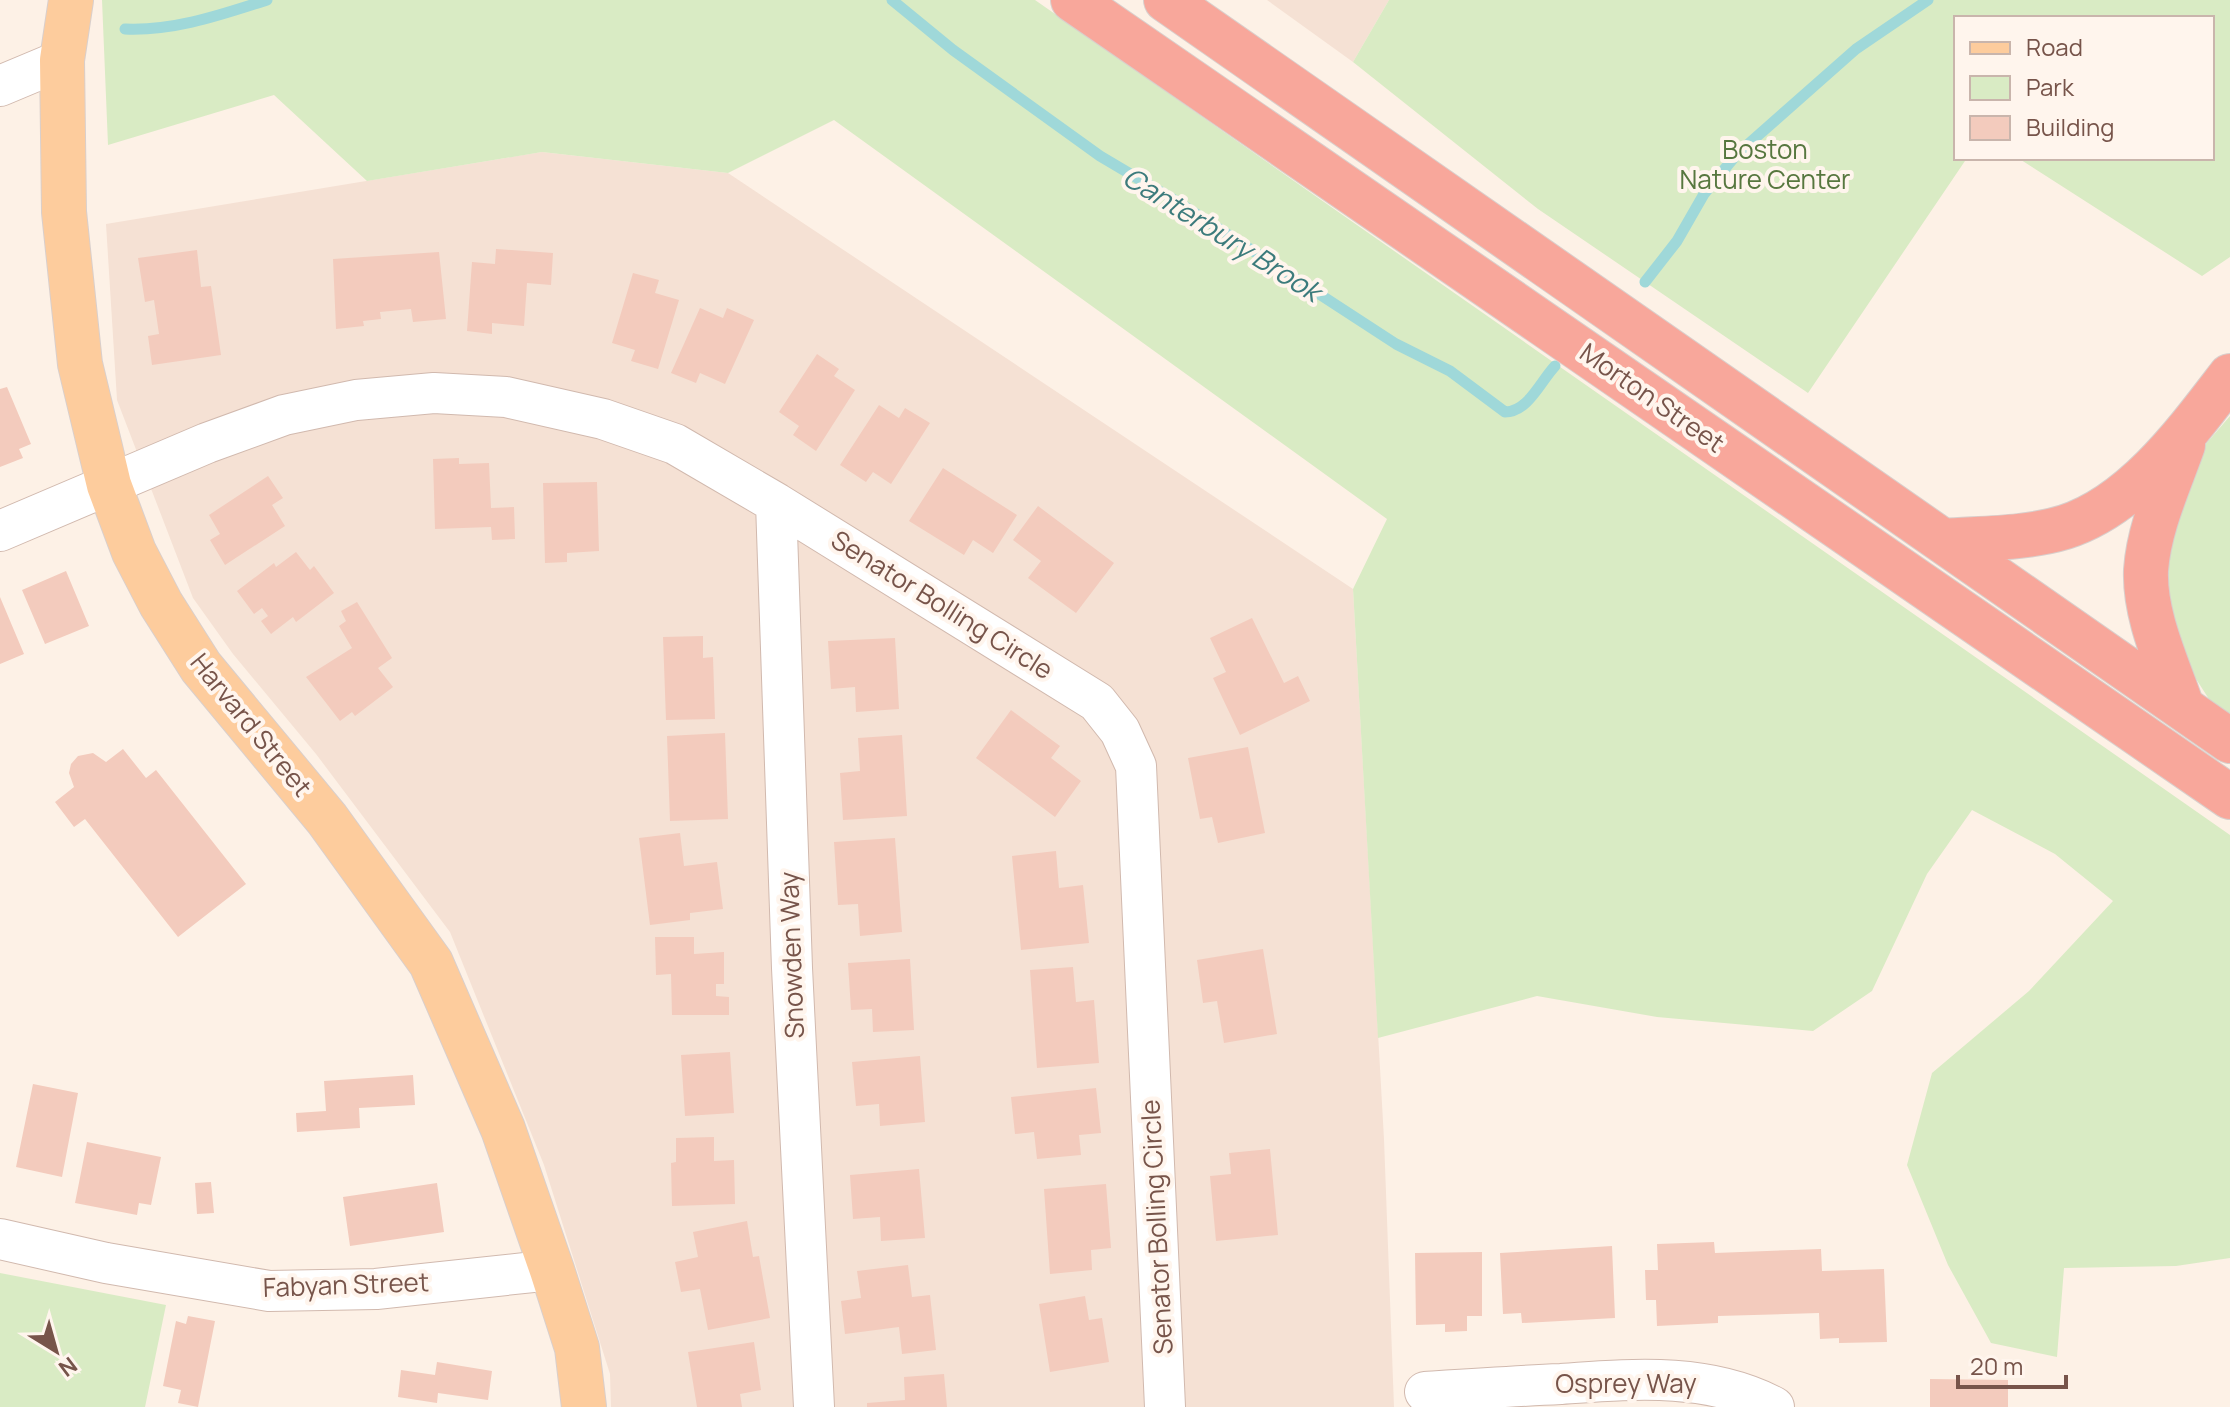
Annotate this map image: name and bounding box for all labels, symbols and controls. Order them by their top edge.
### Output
legend [1954,16,2214,160]
text: Road [2026,30,2083,63]
text: Park [2026,70,2075,103]
text: Building [2026,110,2114,143]
park label: Boston Nature Center [1680,131,1850,197]
water label: Canterbury Brook [1116,157,1332,312]
street label: Morton Street [1573,334,1732,460]
street label: Senator Bolling Circle [825,521,1060,687]
street label: Harvard Street [183,645,321,804]
street label: Snowden Way [770,871,812,1039]
street label: Senator Bolling Circle [1131,1099,1181,1355]
street label: Fabyan Street [262,1263,430,1305]
north arrow [16,1311,96,1391]
scale bar [1958,1339,2066,1389]
text: 20 m [1970,1349,2023,1382]
text: N [53,1350,83,1384]
street label: Osprey Way [1555,1365,1697,1401]

